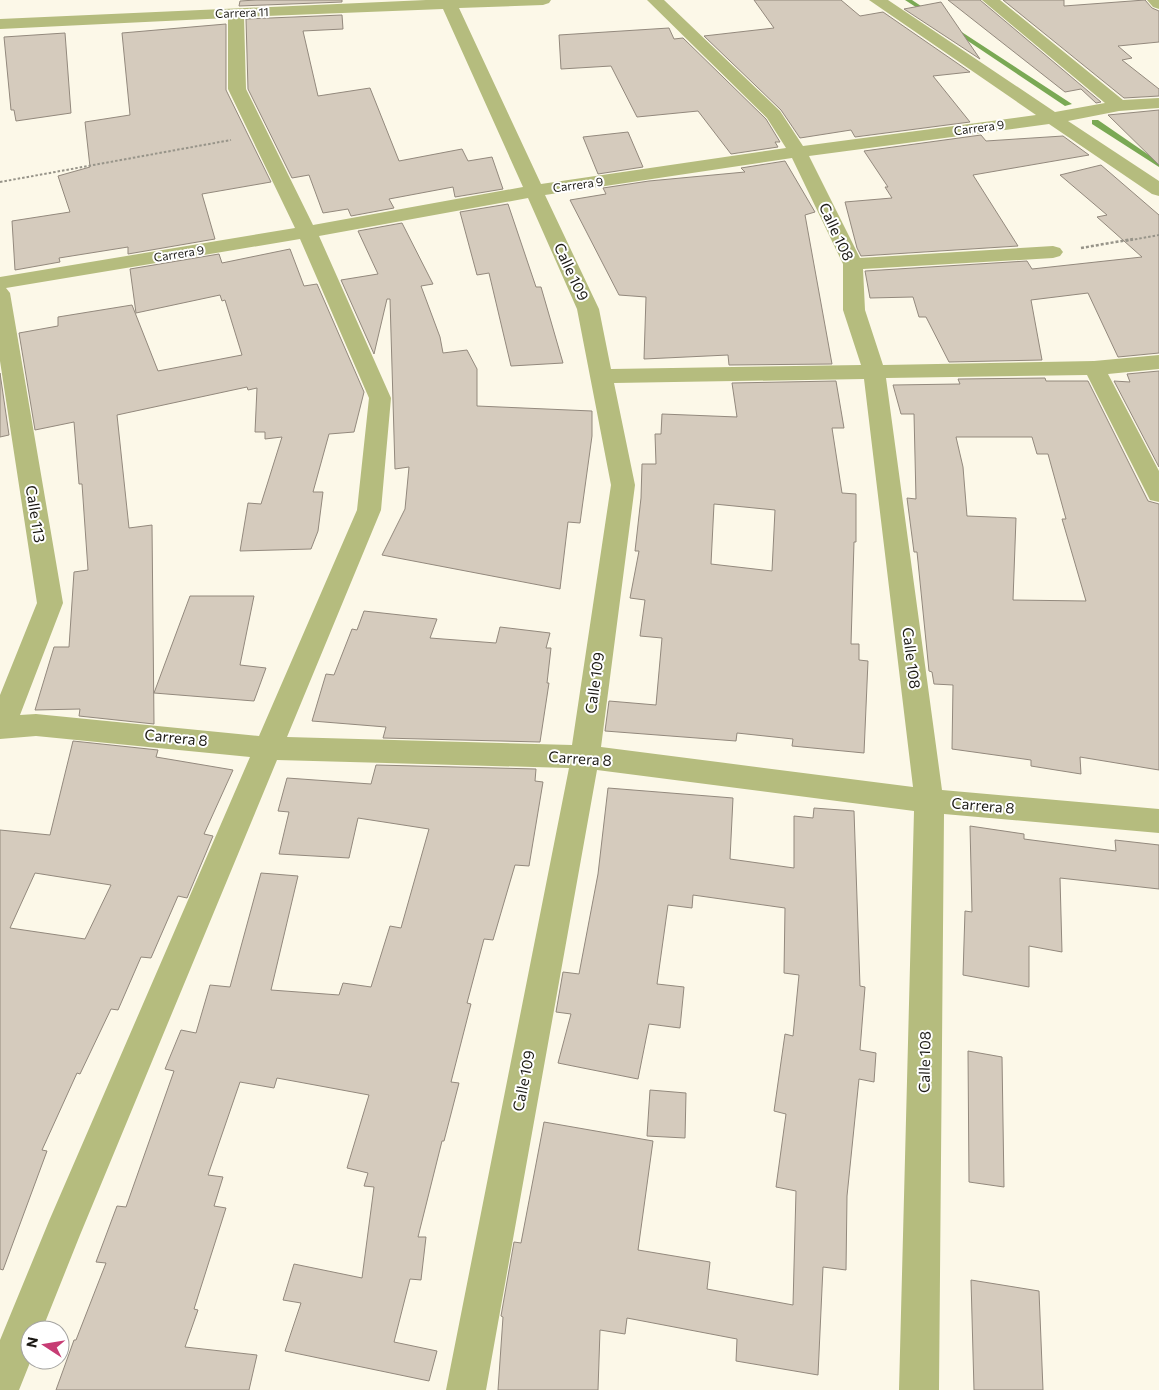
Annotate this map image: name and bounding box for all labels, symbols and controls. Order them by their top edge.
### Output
street label: Carrera 11 [215,4,269,20]
street label: Carrera 9 [953,117,1005,137]
street label: Carrera 9 [552,174,604,194]
street label: Calle 108 [816,200,858,263]
street label: Calle 109 [551,240,593,303]
street label: Carrera 9 [153,242,205,264]
street label: Calle 113 [23,484,49,544]
street label: Calle 108 [899,626,925,690]
street label: Calle 109 [581,651,607,715]
street label: Carrera 8 [144,725,209,749]
street label: Carrera 8 [548,747,612,769]
street label: Carrera 8 [951,793,1015,817]
street label: Calle 108 [914,1031,934,1093]
street label: Calle 109 [508,1049,538,1113]
north arrow [20,1320,70,1370]
text: N [22,1335,41,1349]

